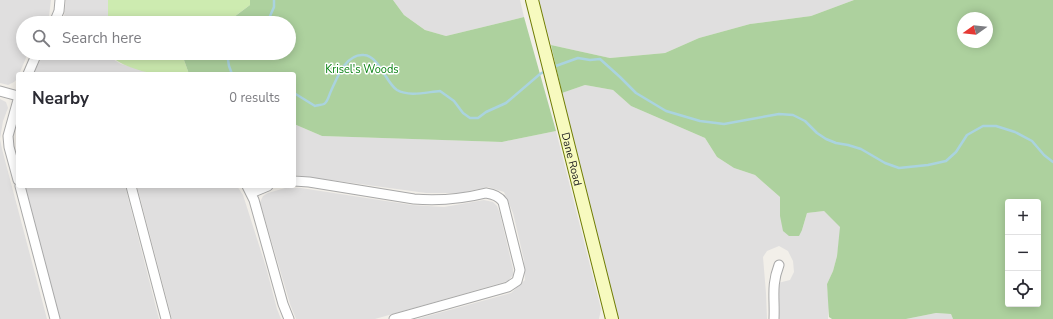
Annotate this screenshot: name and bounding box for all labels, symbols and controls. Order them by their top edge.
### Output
north arrow [957,12,993,48]
search box [16,16,296,60]
icon: search [30,27,52,49]
text: Search here [62,28,142,48]
park label: Krisel's Woods [325,62,399,77]
text: Nearby [32,87,89,110]
text: 0 results [229,89,280,107]
street label: Dane Road [557,131,585,187]
map controls [1005,199,1041,307]
button: + [1005,199,1041,235]
button: − [1005,235,1041,271]
button: locate [1005,271,1041,307]

